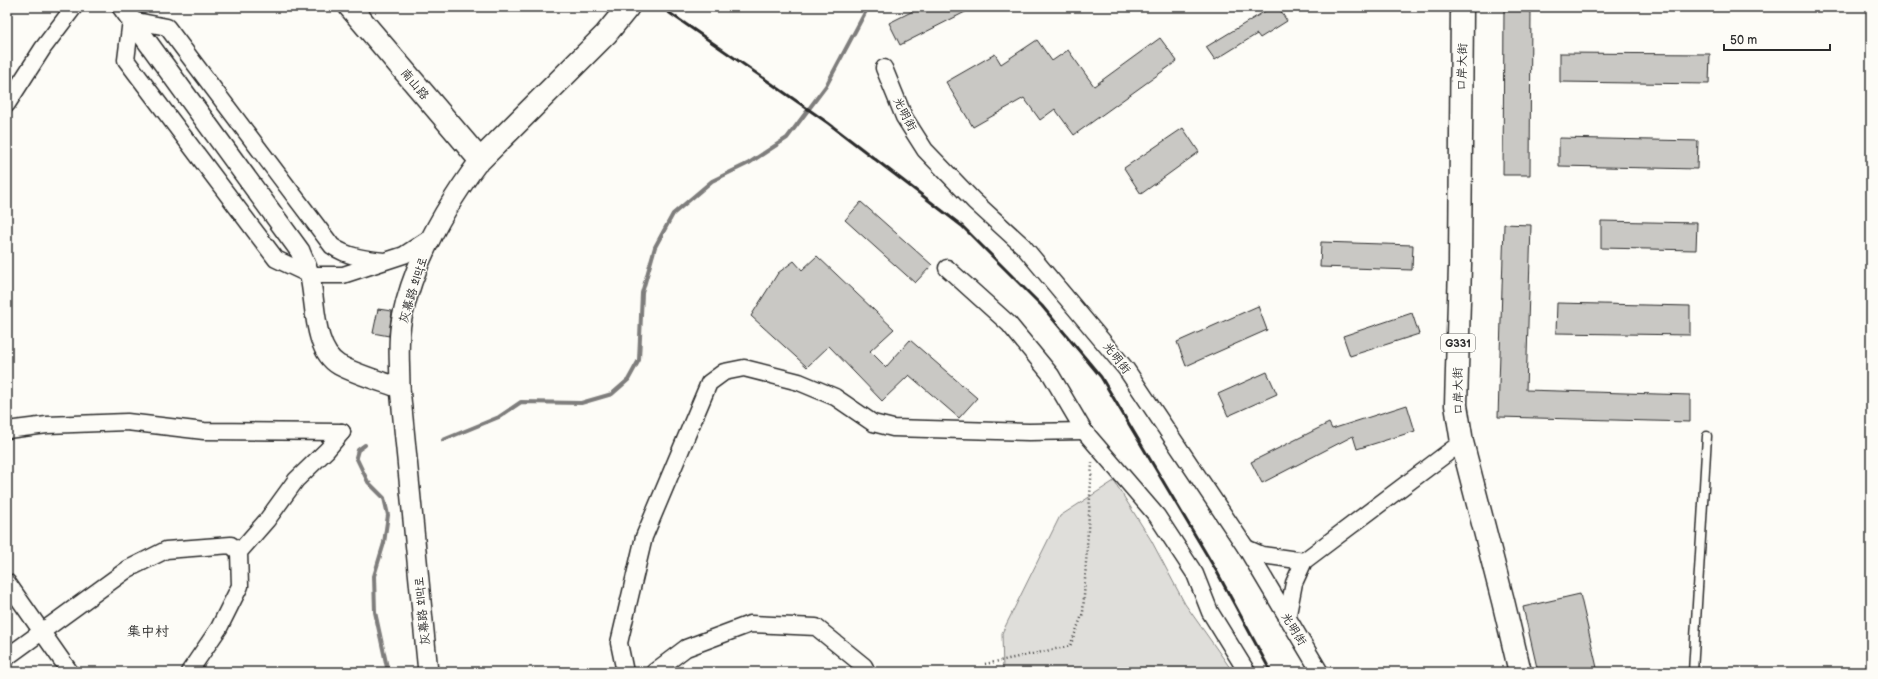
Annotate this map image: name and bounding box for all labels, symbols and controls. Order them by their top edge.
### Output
scale bar [1724,26,1830,52]
text: 50 m [1730,33,1757,48]
street label: 口岸大街 [1455,43,1470,91]
street label: 南山路 [397,66,432,103]
street label: 光明街 [890,95,919,134]
street label: 灰幕路 회막로 [396,255,431,325]
road number: G331 [1441,334,1475,352]
street label: 光明街 [1100,340,1134,377]
street label: 口岸大街 [1451,367,1466,415]
street label: 灰幕路 회막로 [411,576,434,646]
street label: 光明街 [1278,610,1309,649]
district label: 集中村 [127,623,169,640]

